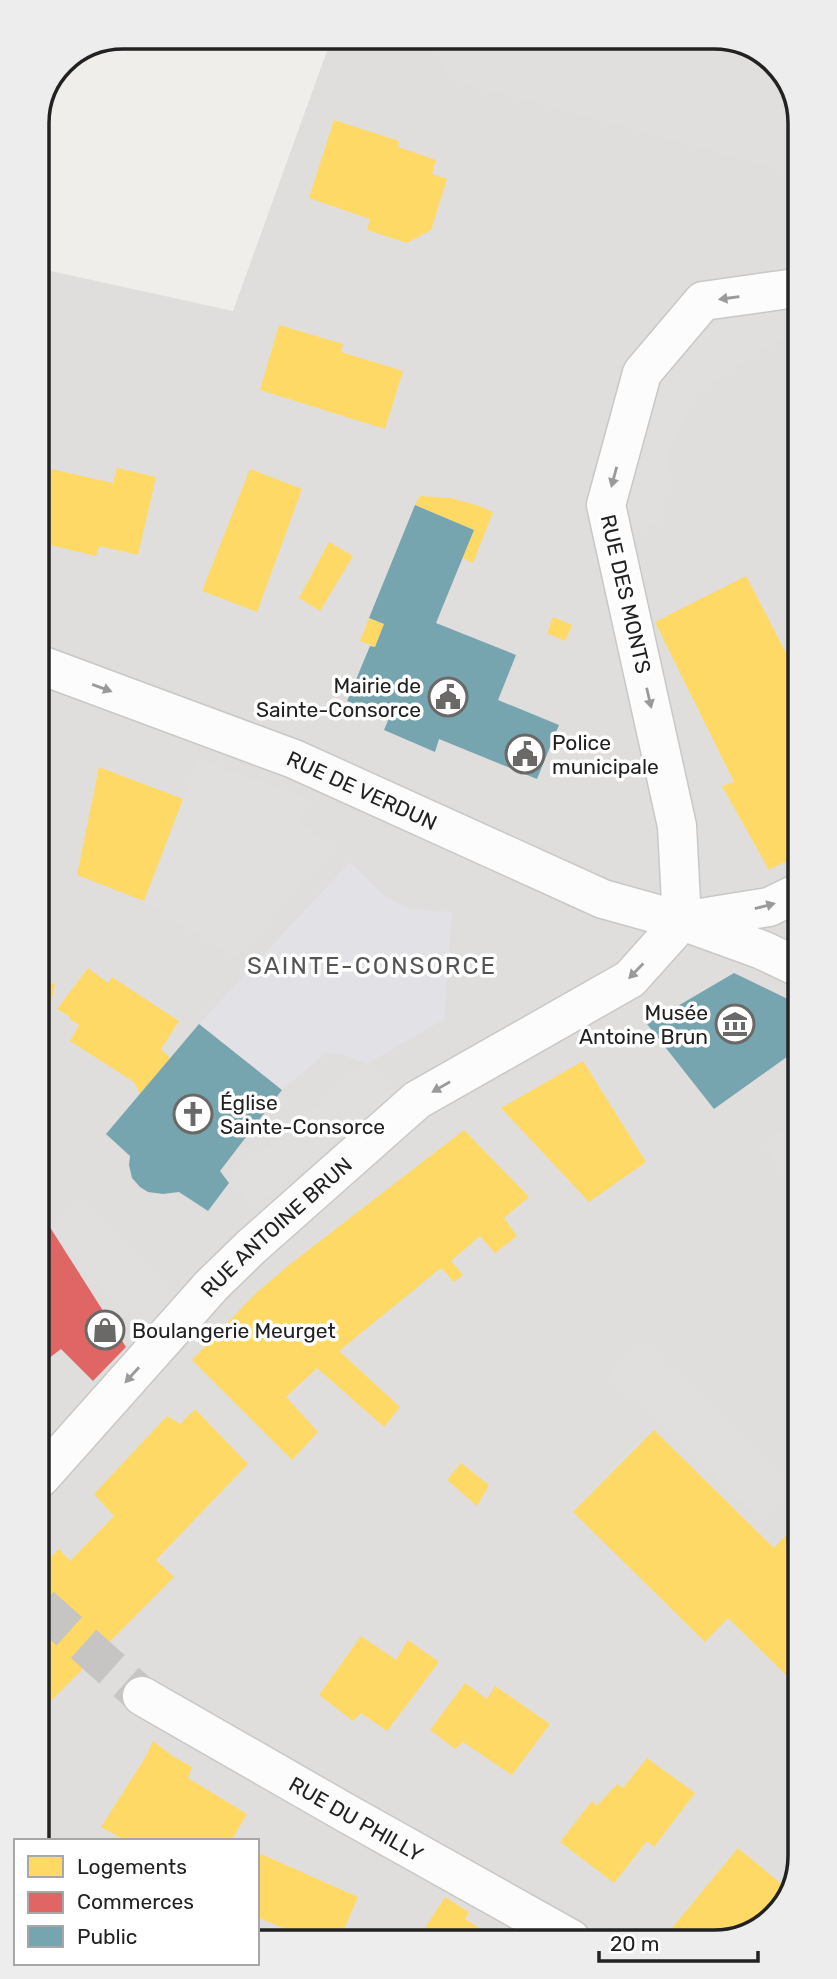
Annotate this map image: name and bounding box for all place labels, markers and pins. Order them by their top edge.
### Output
place label: Mairie de Sainte-Consorce [256,673,421,722]
public building icon: Mairie de Sainte-Consorce [427,676,469,718]
place label: Police municipale [552,730,659,779]
public building icon: Police municipale [504,733,546,775]
place label: Musée Antoine Brun [579,1000,708,1049]
museum icon: Musée Antoine Brun [714,1003,756,1045]
place label: Église Sainte-Consorce [220,1090,385,1139]
church icon: Église Sainte-Consorce [172,1093,214,1135]
shop icon: Boulangerie Meurget [84,1309,126,1351]
place label: Boulangerie Meurget [132,1318,336,1343]

